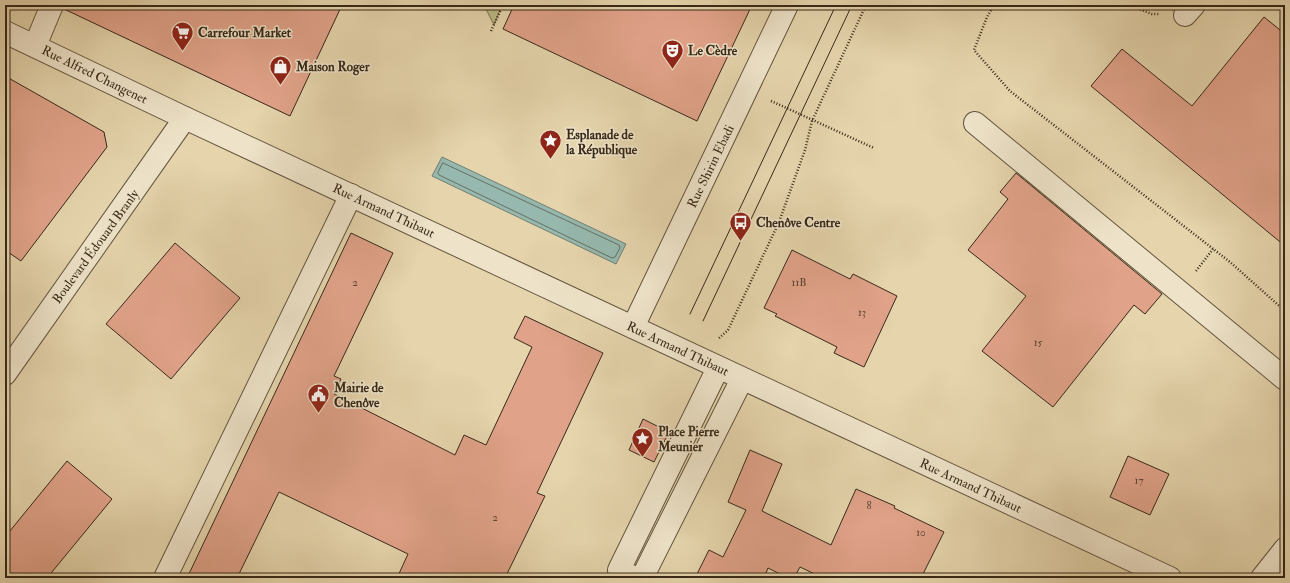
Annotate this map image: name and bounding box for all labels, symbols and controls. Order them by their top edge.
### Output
supermarket icon: Carrefour Market [170,19,196,52]
place label: Carrefour Market [198,25,292,41]
theatre icon: Le Cèdre [659,37,685,70]
street label: Rue Alfred Changenet [39,42,150,107]
place label: Le Cèdre [688,43,738,59]
shop icon: Maison Roger [268,53,294,86]
place label: Maison Roger [295,59,371,76]
street label: Rue Shirin Ebadi [684,122,738,211]
place label: Esplanade de la République [565,127,638,159]
place icon: Esplanade de la République [538,128,564,161]
street label: Rue Armand Thibaut [330,180,437,242]
street label: Boulevard Édouard Branly [48,186,144,307]
bus stop icon: Chenôve Centre [728,209,754,242]
place label: Chenôve Centre [756,215,841,231]
house number: 2 [352,276,358,289]
house number: 11B [791,276,807,289]
house number: 13 [858,306,866,319]
street label: Rue Armand Thibaut [624,318,731,380]
house number: 15 [1034,336,1043,349]
place label: Mairie de Chenôve [333,380,384,411]
public building icon: Mairie de Chenôve [306,381,332,414]
place label: Place Pierre Meunier [657,424,720,455]
place icon: Place Pierre Meunier [629,425,655,458]
street label: Rue Armand Thibaut [917,455,1024,517]
house number: 17 [1135,474,1143,487]
house number: 8 [866,499,872,512]
house number: 2 [492,511,498,524]
house number: 10 [916,526,926,539]

